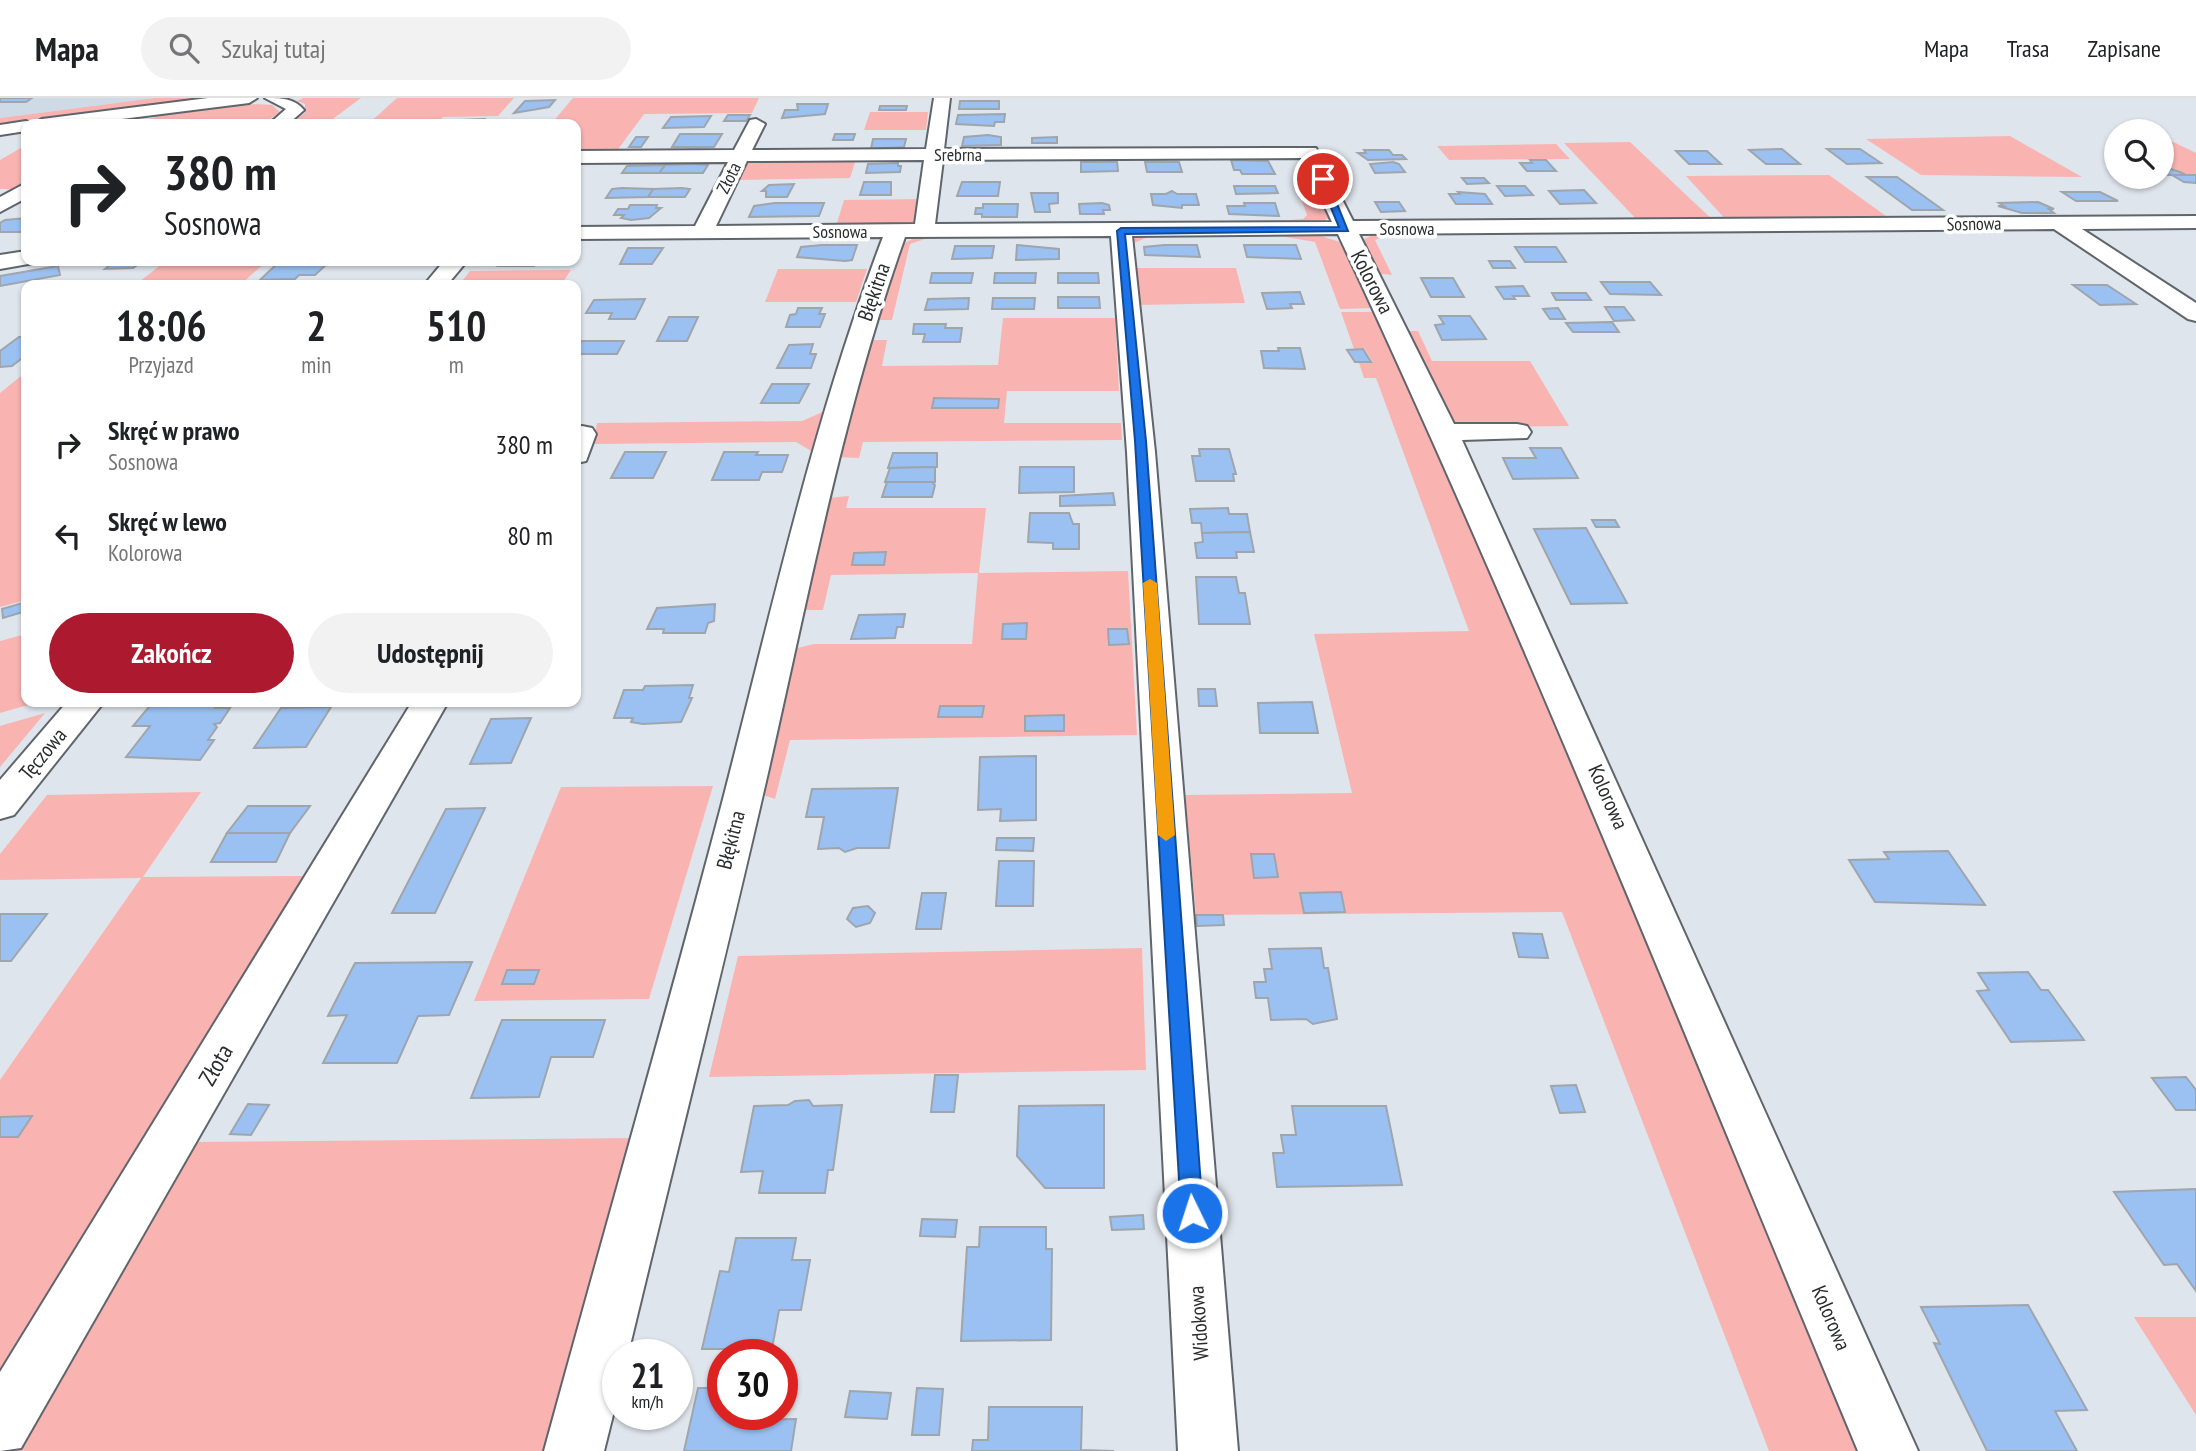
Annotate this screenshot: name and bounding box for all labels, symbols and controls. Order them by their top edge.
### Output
search box [141,17,631,80]
text: Mapa [35,27,99,70]
icon: search [165,29,203,67]
text: Szukaj tutaj [221,32,326,65]
text: Mapa [1924,33,1969,64]
text: Trasa [2007,33,2049,64]
text: Zapisane [2087,33,2161,64]
map controls [2104,119,2174,189]
button: search [2104,119,2174,189]
text: 380 m [164,140,277,204]
street label: Srebrna [934,143,982,166]
icon: right [49,147,140,238]
pin [1293,149,1353,209]
street label: Złota [711,158,746,197]
icon: arrive [1304,160,1342,198]
text: Sosnowa [164,202,262,244]
street label: Sosnowa [1946,212,2002,235]
street label: Sosnowa [1380,217,1434,240]
street label: Sosnowa [813,220,867,243]
street label: Kolorowa [1345,245,1400,318]
street label: Błękitna [851,259,896,324]
text: 18:06 [116,298,207,353]
text: 2 [306,298,326,353]
text: 510 [426,298,486,353]
text: Przyjazd [129,350,194,379]
text: min [301,350,331,379]
text: m [449,350,464,379]
text: Skręć w prawo [108,414,239,447]
icon: right [49,426,87,464]
text: 380 m [495,428,553,461]
text: Sosnowa [108,447,178,476]
text: Skręć w lewo [108,505,227,538]
icon: left [49,517,87,555]
text: 80 m [507,519,553,552]
text: Kolorowa [108,538,182,567]
button: Zakończ [49,613,294,693]
button: Udostępnij [308,613,553,693]
street label: Tęczowa [13,722,72,785]
street label: Kolorowa [1582,760,1635,833]
street label: Błękitna [710,808,751,872]
street label: Złota [191,1038,240,1091]
position arrow [1155,1176,1229,1250]
street label: Kolorowa [1806,1281,1857,1354]
street label: Widokowa [1182,1285,1215,1361]
speed limit sign: 30 [707,1339,798,1430]
text: 21 [631,1352,664,1398]
text: km/h [632,1390,663,1413]

